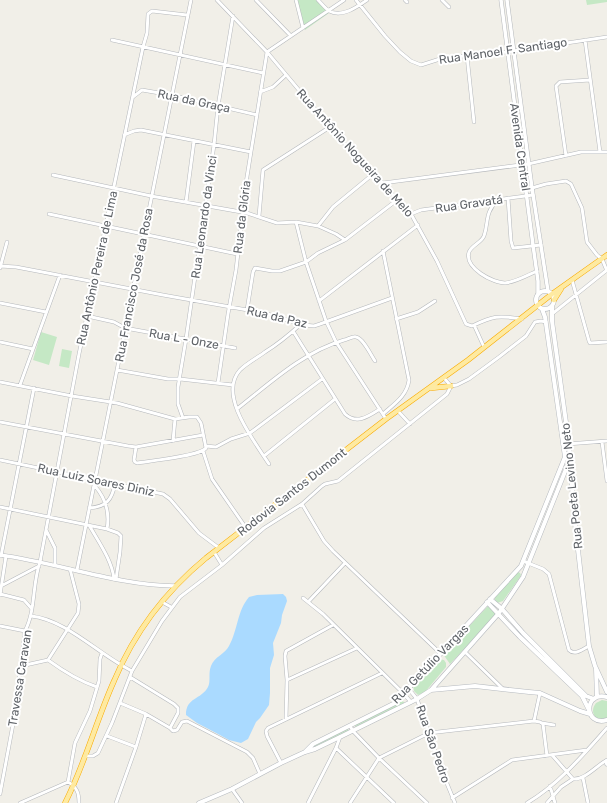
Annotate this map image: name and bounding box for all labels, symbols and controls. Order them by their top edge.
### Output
street label: Rua Manoel F. Santiago [438,35,568,67]
street label: Rua da Graça [156,86,232,116]
street label: Rua Antônio Nogueira de Melo [294,86,416,220]
street label: Avenida Central [507,102,533,192]
street label: Rua Leonardo da Vinci [188,154,220,279]
street label: Rua da Glória [231,180,253,254]
street label: Rua Antônio Pereira de Lima [74,190,120,346]
street label: Rua Gravatá [434,192,504,216]
street label: Rua Francisco José da Rosa [112,207,156,363]
street label: Rua da Paz [245,303,309,331]
street label: Rua L - Onze [148,326,220,352]
street label: Rua Poeta Levino Neto [558,422,586,550]
street label: Rodovia Santos Dumont [235,445,350,539]
street label: Rua Luiz Soares Diniz [36,461,156,499]
street label: Rua Getúlio Vargas [389,621,471,707]
street label: Travessa Caravan [5,629,35,727]
street label: Rua São Pedro [413,703,453,785]

